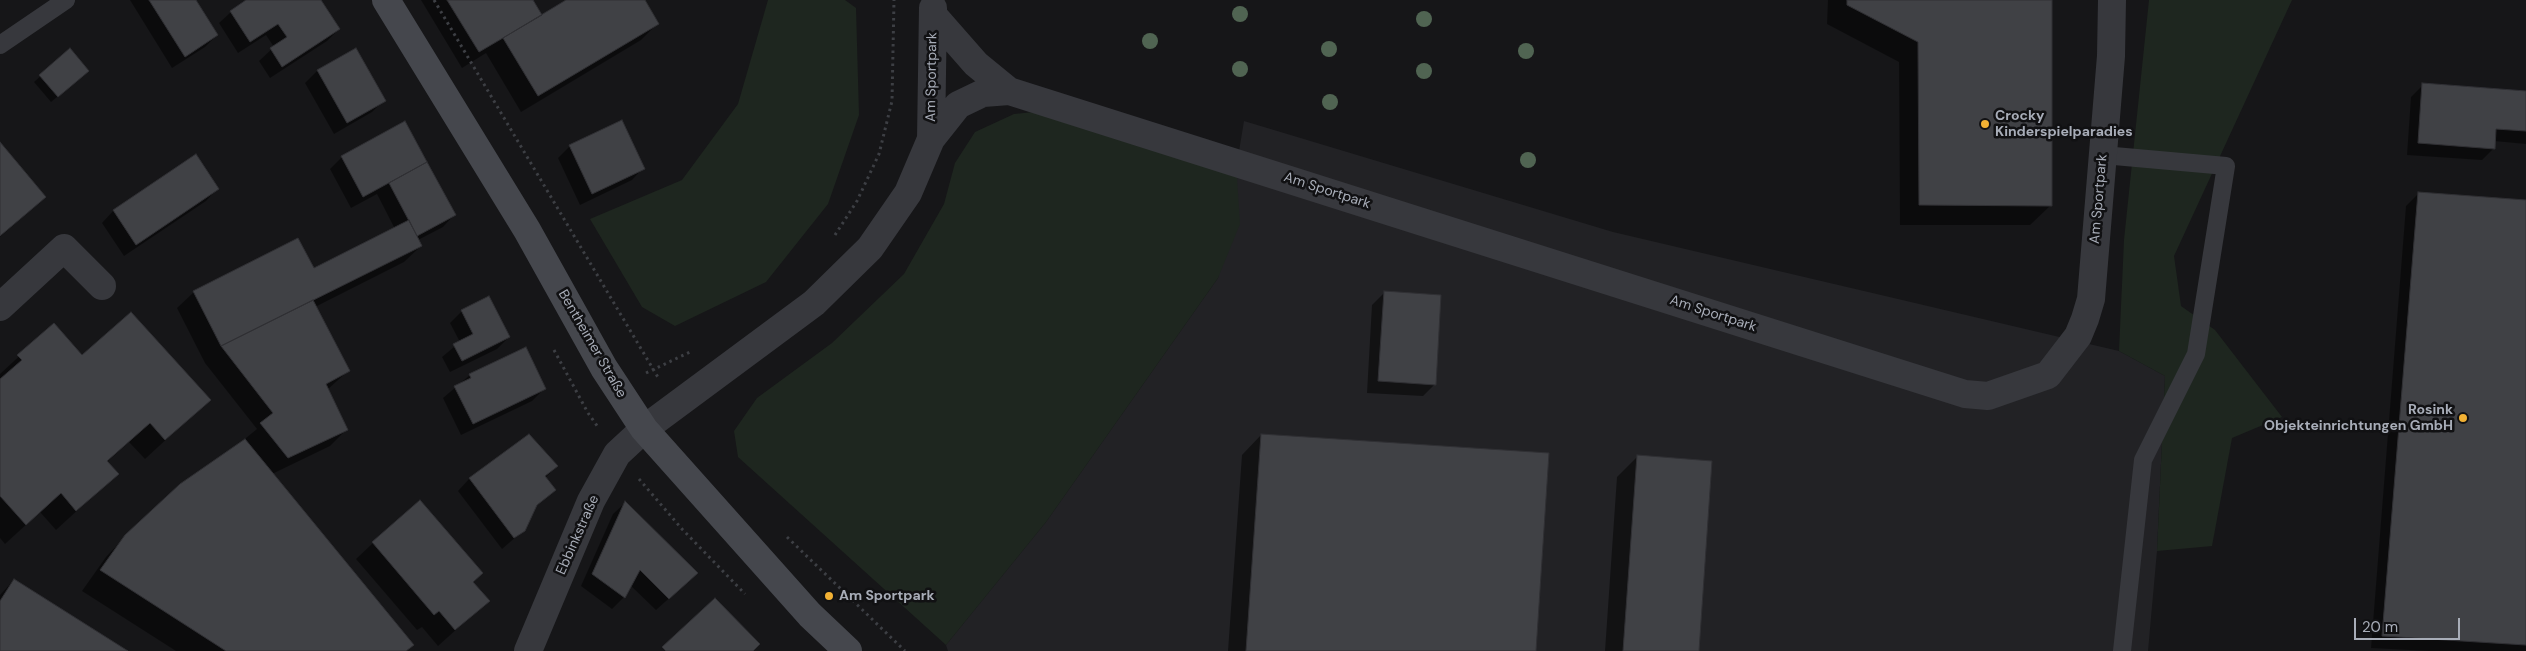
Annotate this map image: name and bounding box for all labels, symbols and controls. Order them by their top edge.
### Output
street label: Am Sportpark [923,32,941,122]
place label: Crocky Kinderspielparadies [1995,108,2133,140]
marker: Crocky Kinderspielparadies [1979,118,1991,130]
street label: Am Sportpark [2087,153,2111,245]
street label: Am Sportpark [1282,169,1372,213]
street label: Bentheimer Straße [554,287,630,401]
street label: Am Sportpark [1668,292,1758,336]
place label: Rosink Objekteinrichtungen GmbH [2264,402,2453,434]
marker: Rosink Objekteinrichtungen GmbH [2457,412,2469,424]
street label: Ebbinkstraße [553,493,603,577]
place label: Am Sportpark [839,588,935,604]
marker: Am Sportpark [823,590,835,602]
scale bar [2356,608,2462,640]
text: 20 m [2362,617,2398,637]

